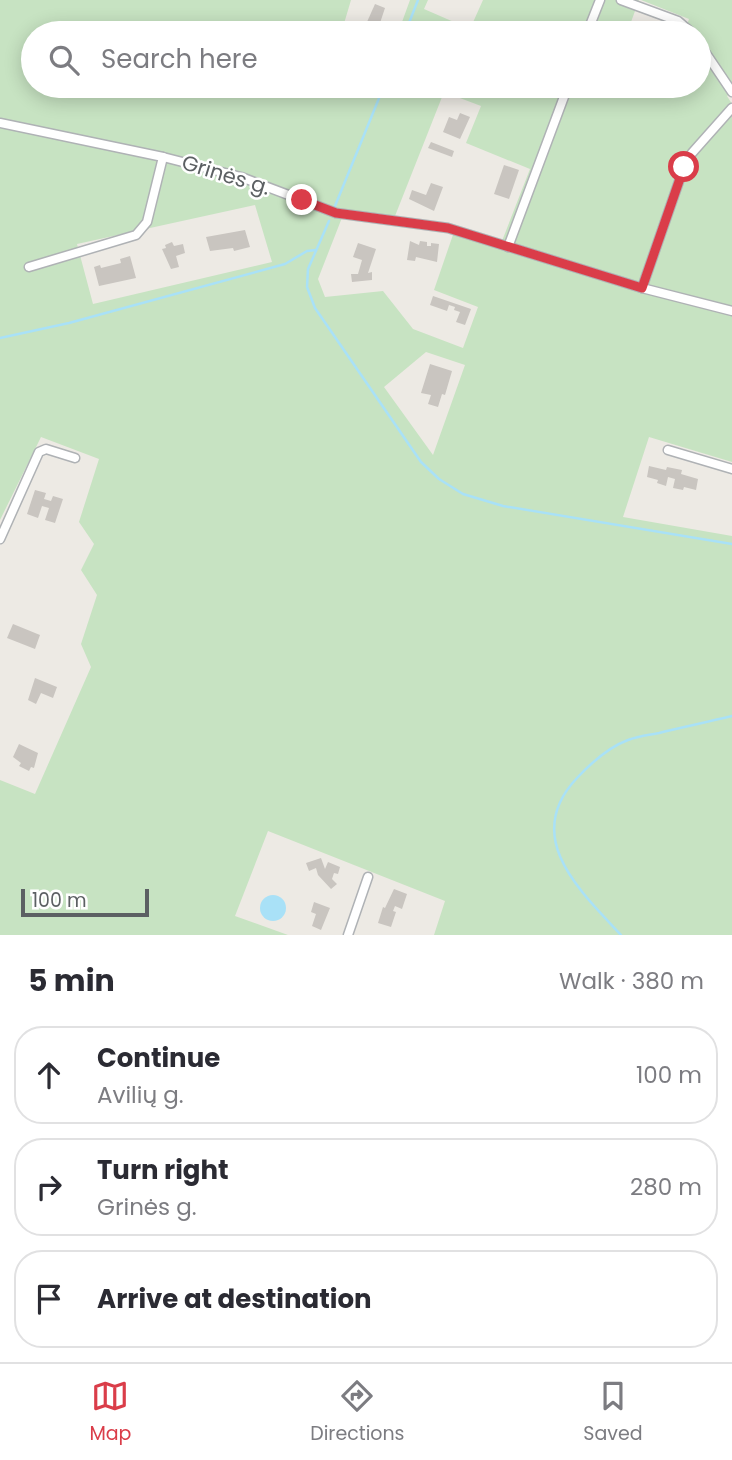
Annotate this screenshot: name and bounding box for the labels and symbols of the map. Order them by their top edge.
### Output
street label: Grinės g. [178,147,274,202]
route start [668,151,699,182]
route end [286,184,317,215]
scale bar [21,886,149,918]

